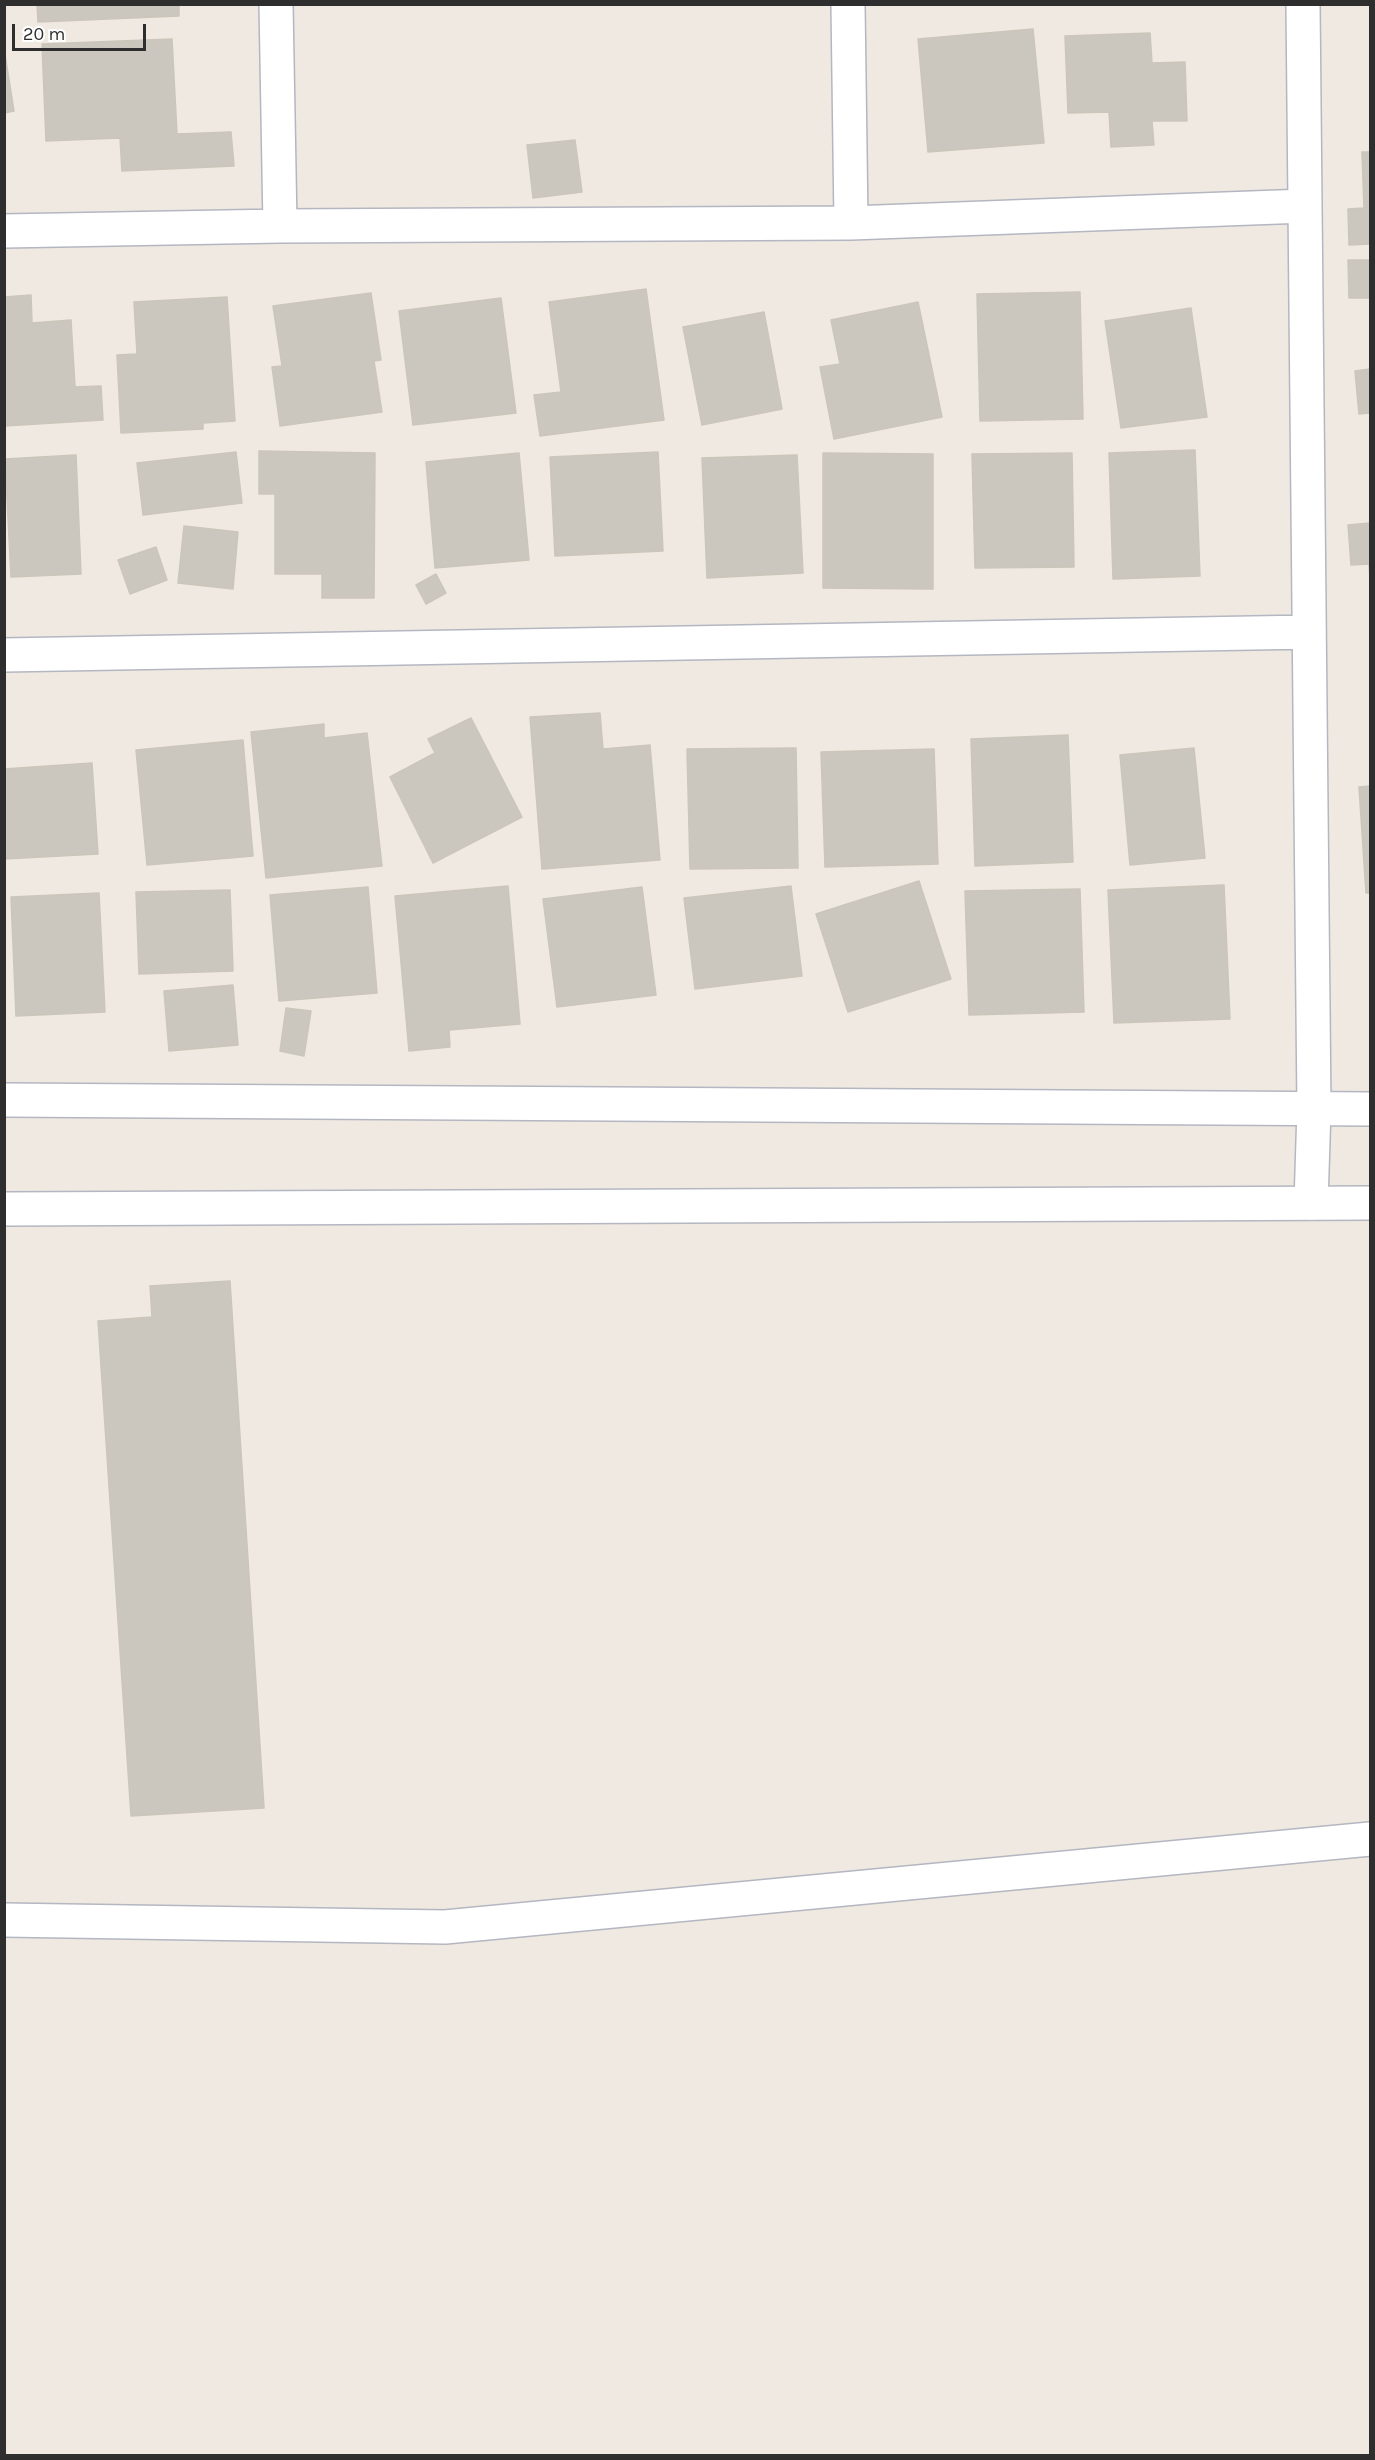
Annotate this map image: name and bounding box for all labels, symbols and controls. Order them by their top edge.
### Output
scale bar [15,12,148,50]
text: 20 m [23,23,65,45]

